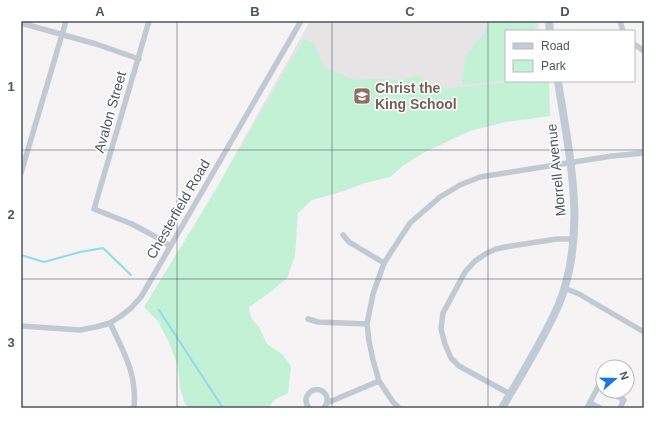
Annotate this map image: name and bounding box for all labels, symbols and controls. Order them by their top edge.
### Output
text: A [95,4,105,19]
text: B [250,4,260,19]
text: C [405,4,415,19]
text: D [560,4,570,19]
legend [505,30,635,82]
text: Road [541,39,570,53]
text: Park [541,59,567,73]
street label: Avalon Street [91,69,129,154]
text: 1 [7,79,15,94]
place label: Christ the King School [375,80,457,112]
school or university icon: Christ the King School [352,86,372,106]
street label: Morrell Avenue [543,123,569,217]
street label: Chesterfield Road [143,156,213,262]
text: 2 [7,207,15,222]
text: 3 [7,335,15,350]
north arrow [595,359,635,399]
text: N [617,370,631,381]

